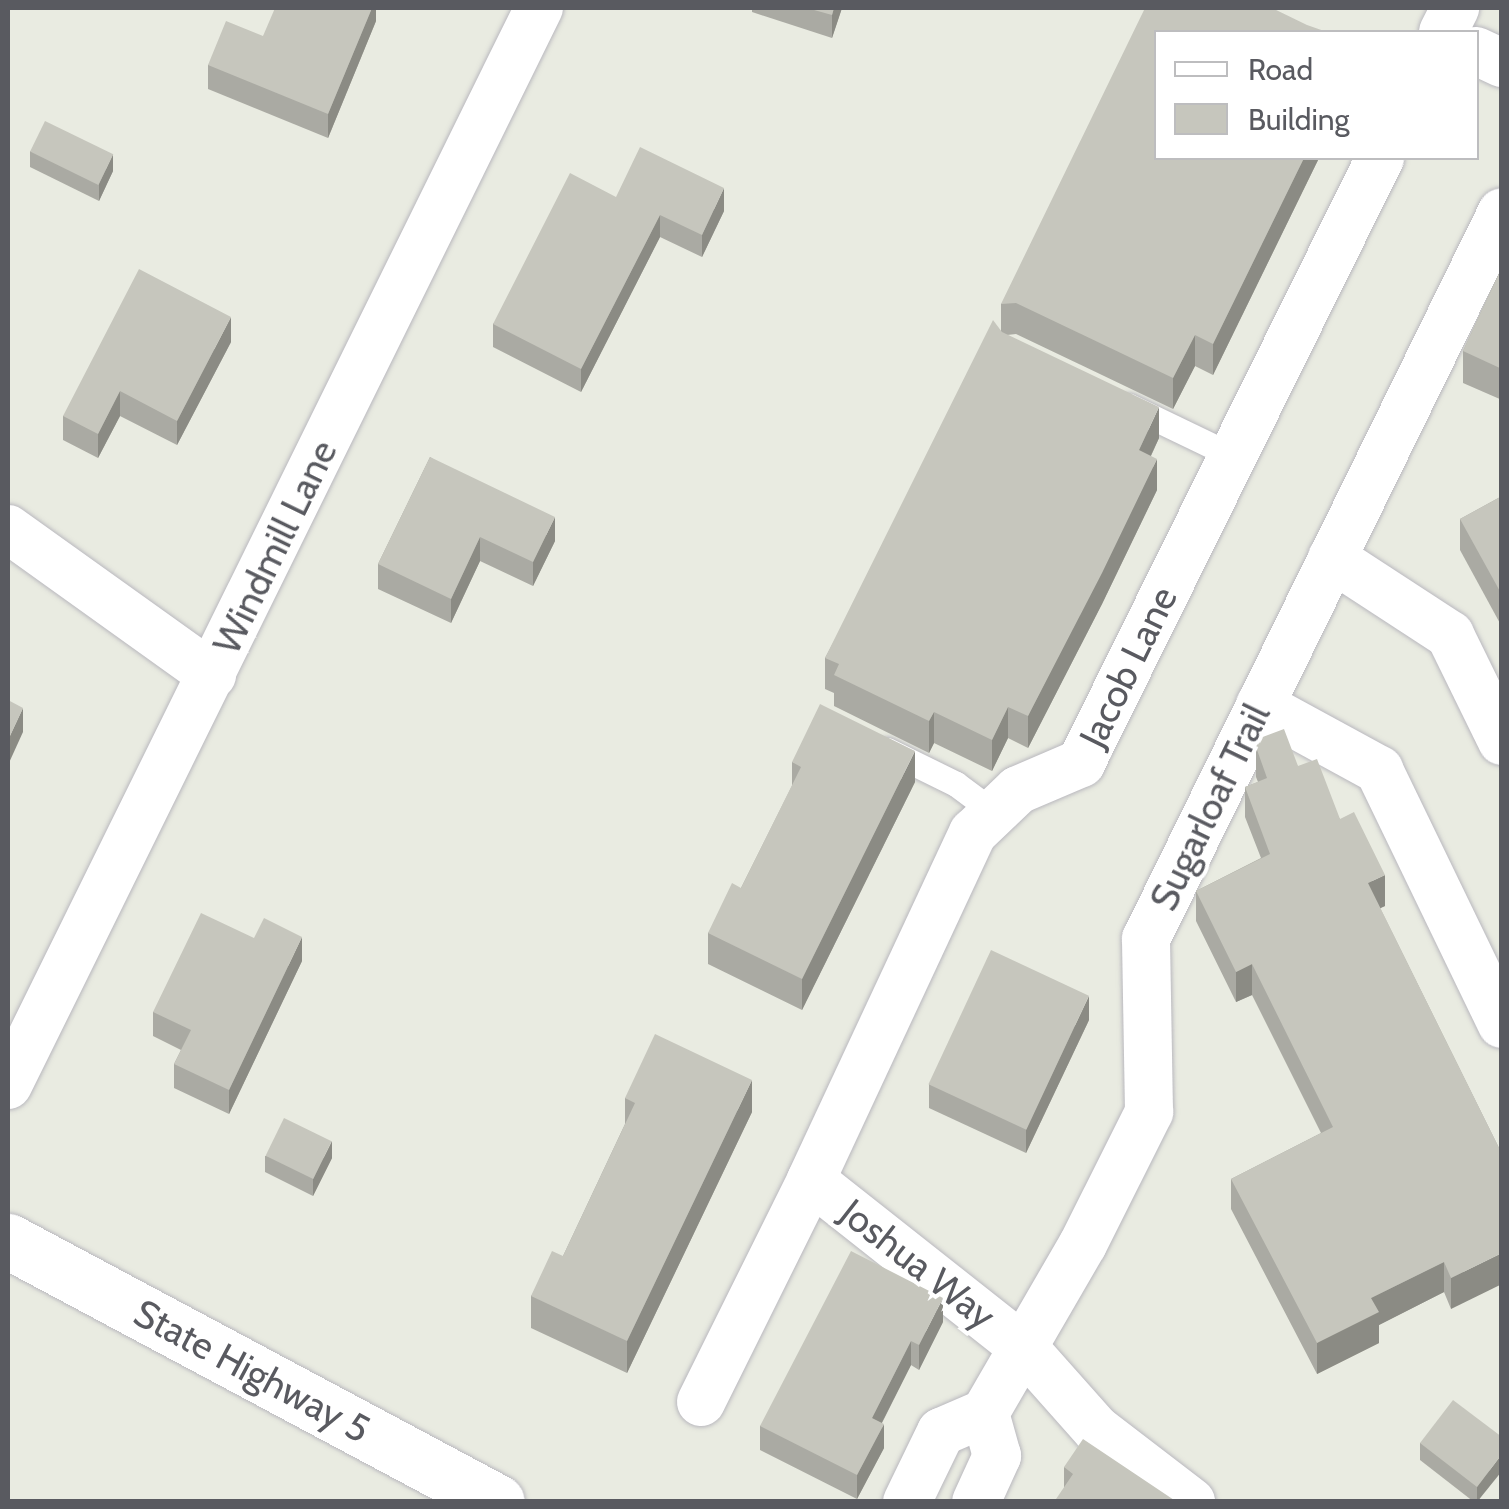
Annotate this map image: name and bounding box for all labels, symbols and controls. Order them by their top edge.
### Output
legend [1154,30,1479,160]
text: Road [1248,51,1313,88]
text: Building [1248,101,1350,138]
street label: Windmill Lane [204,433,346,661]
street label: Jacob Lane [1070,579,1186,755]
street label: Sugarloaf Trail [1140,696,1280,918]
street label: Joshua Way [831,1189,1005,1339]
street label: State Highway 5 [127,1290,377,1452]

